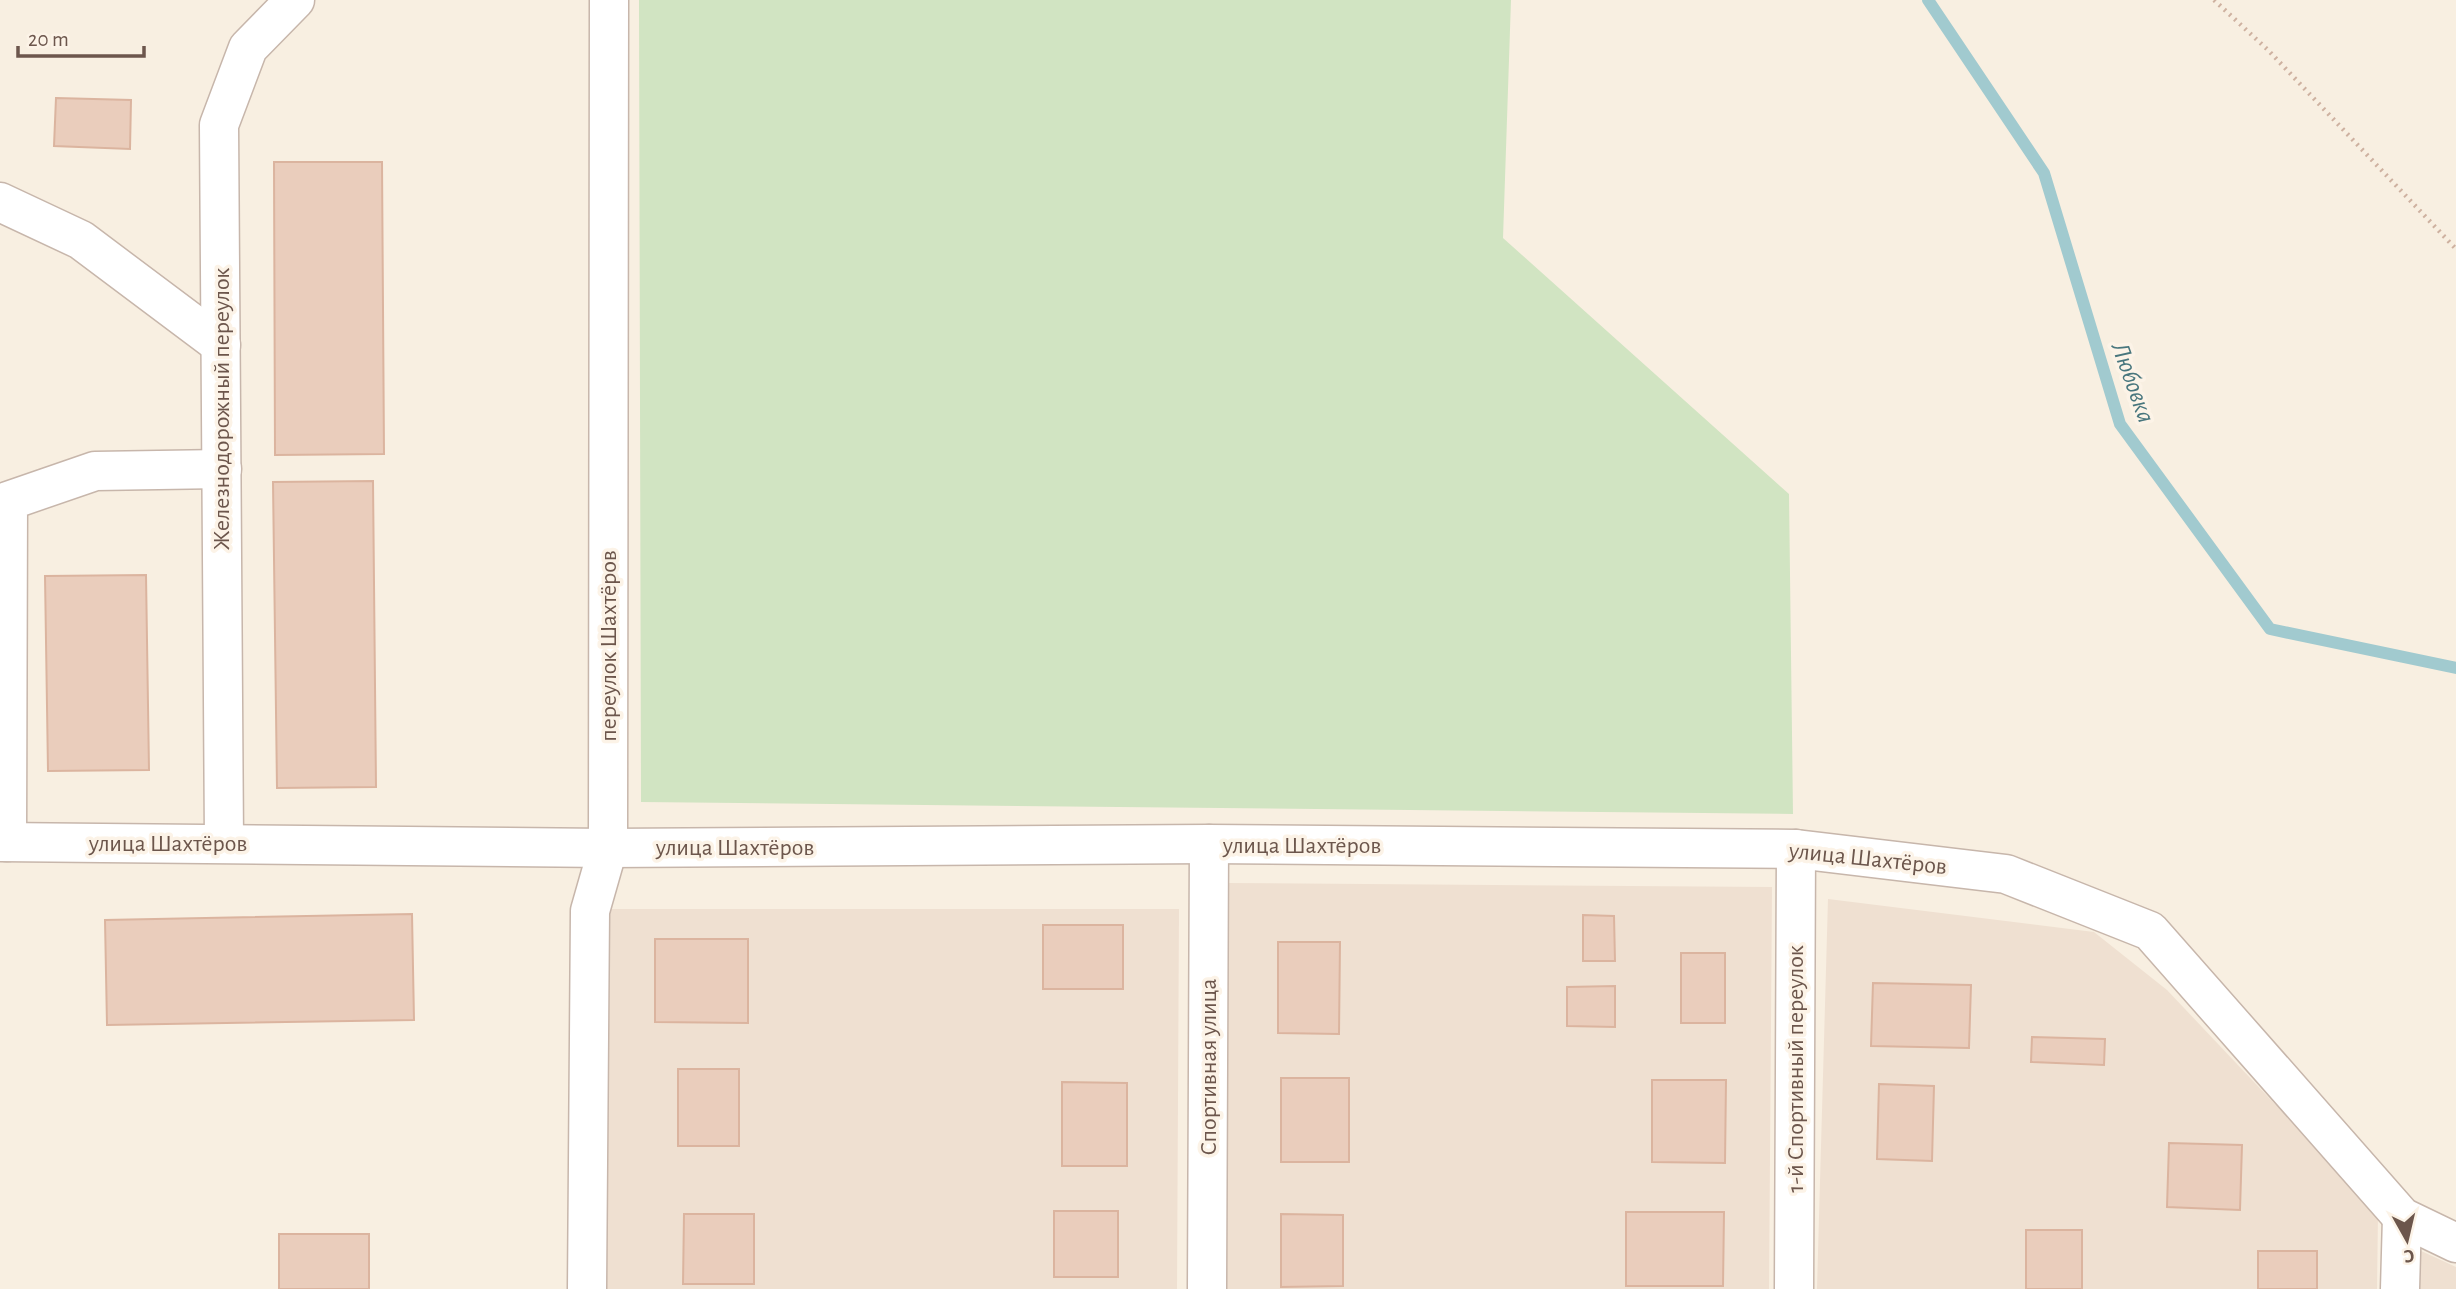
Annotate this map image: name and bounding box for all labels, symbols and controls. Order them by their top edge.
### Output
scale bar [18,14,144,58]
text: 20 m [28,29,69,50]
street label: Железнодорожный переулок [210,268,234,550]
water label: Любовка [2106,338,2160,426]
street label: переулок Шахтёров [597,550,621,742]
street label: улица Шахтёров [88,832,247,856]
street label: улица Шахтёров [1222,834,1381,858]
street label: улица Шахтёров [655,836,814,860]
street label: улица Шахтёров [1787,839,1948,879]
street label: 1-й Спортивный переулок [1784,945,1808,1193]
street label: Спортивная улица [1197,978,1221,1155]
north arrow [2372,1205,2442,1275]
text: С [2403,1245,2416,1265]

